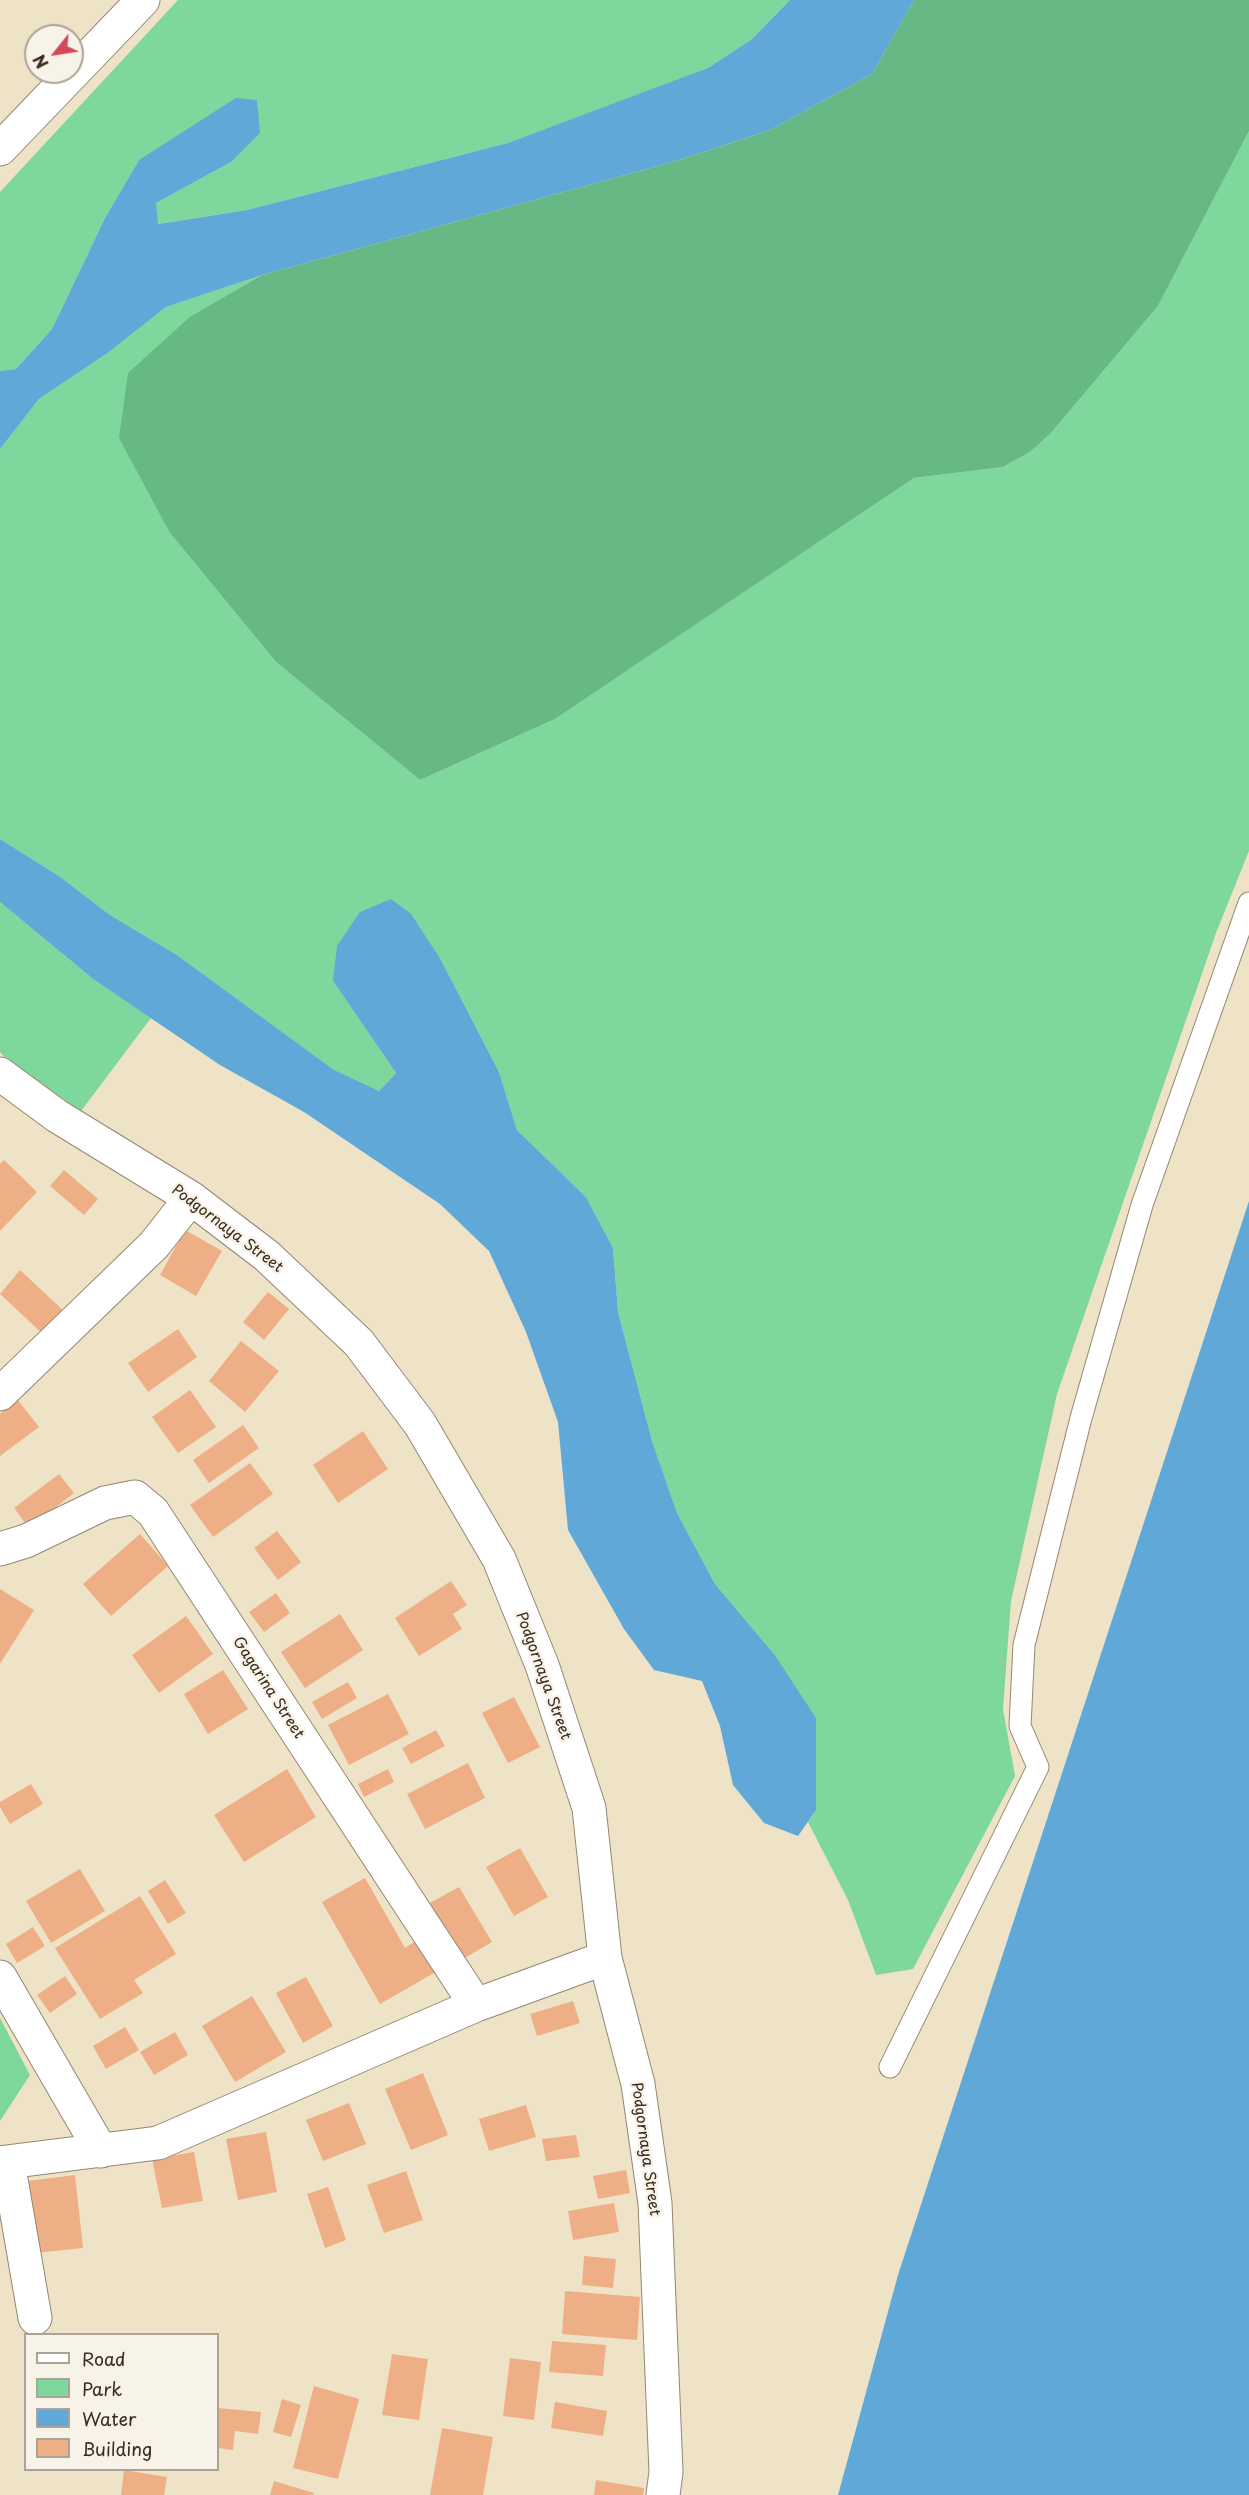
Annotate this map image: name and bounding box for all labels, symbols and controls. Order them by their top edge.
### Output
north arrow [24,24,84,84]
text: N [27,51,54,73]
street label: Podgornaya Street [168,1181,286,1277]
street label: Podgornaya Street [512,1610,574,1742]
street label: Gagarina Street [228,1634,308,1742]
street label: Podgornaya Street [627,2081,663,2217]
legend [24,2333,219,2471]
text: Road [82,2345,126,2372]
text: Park [82,2375,122,2402]
text: Water [82,2405,136,2432]
text: Building [82,2435,152,2462]

